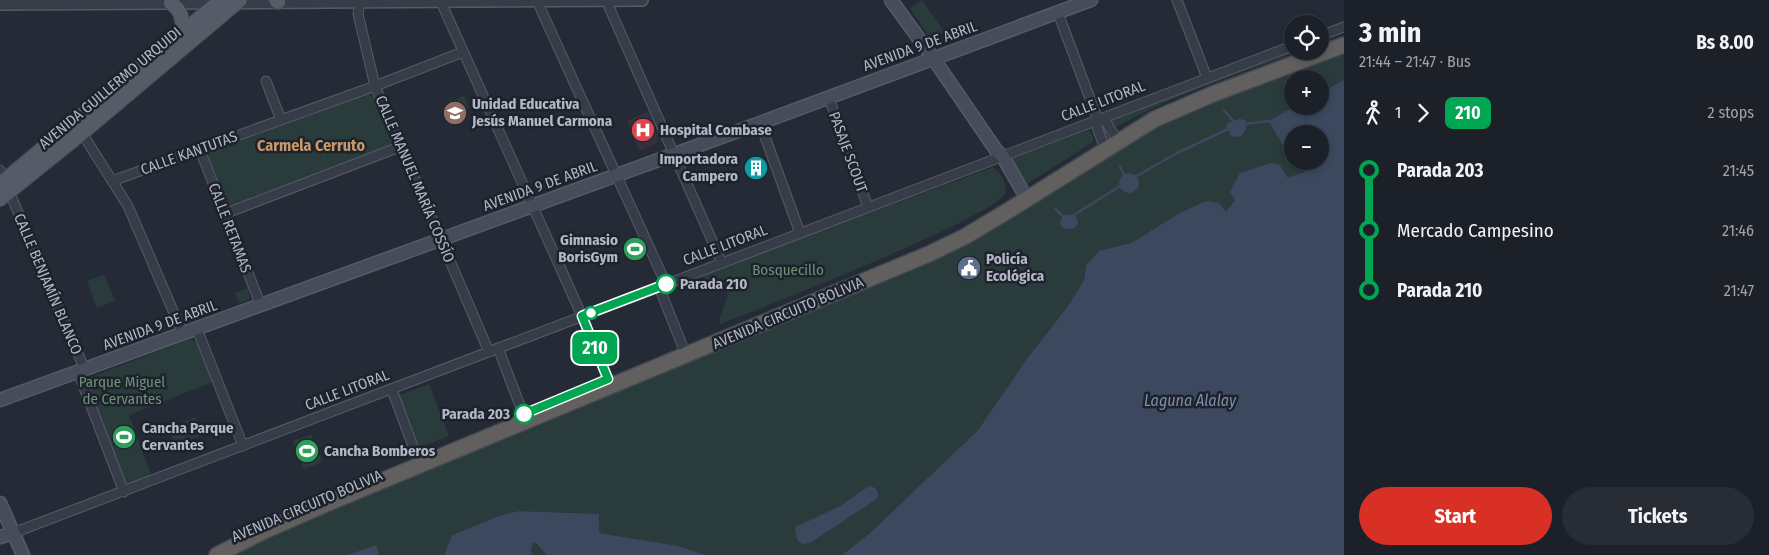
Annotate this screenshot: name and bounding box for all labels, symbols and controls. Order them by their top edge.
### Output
map controls [1284,15,1329,170]
button: locate [1284,15,1329,60]
text: 3 min [1359,16,1421,49]
street label: AVENIDA 9 DE ABRIL [860,17,980,75]
street label: AVENIDA GUILLERMO URQUIDI [35,23,185,153]
text: Bs 8.00 [1696,31,1754,54]
text: 21:44 – 21:47 · Bus [1359,52,1471,71]
button: + [1284,70,1329,115]
street label: CALLE LITORAL [1058,77,1148,125]
street label: CALLE MANUEL MARÍA COSSÍO [372,93,458,265]
place label: Unidad Educativa Jesús Manuel Carmona [471,95,613,130]
icon: walk [1359,99,1387,127]
icon: forward [1409,99,1437,127]
school or university icon: Unidad Educativa Jesús Manuel Carmona [442,100,468,126]
text: 210 [1455,102,1481,124]
text: 1 [1395,103,1401,122]
text: 2 stops [1708,103,1754,122]
street label: PASAJE SCOUT [825,109,871,195]
hospital icon: Hospital Combase [630,117,656,143]
place label: Hospital Combase [660,121,772,139]
button: − [1284,125,1329,170]
street label: CALLE KANTUTAS [138,127,240,179]
district label: Carmela Cerruto [257,136,365,155]
place label: Importadora Campero [660,150,739,185]
building icon: Importadora Campero [743,155,769,181]
street label: AVENIDA 9 DE ABRIL [480,157,600,215]
text: Parada 203 [1397,159,1483,182]
text: 21:45 [1723,161,1754,180]
street label: CALLE RETAMAS [205,181,255,275]
street label: CALLE BENJAMÍN BLANCO [10,211,86,357]
text: Mercado Campesino [1397,219,1554,242]
street label: CALLE LITORAL [680,221,770,269]
text: 21:46 [1722,221,1754,240]
place label: Gimnasio BorisGym [558,231,618,266]
sports icon: Gimnasio BorisGym [622,236,648,262]
place label: Policía Ecológica [986,250,1045,285]
public building icon: Policía Ecológica [956,255,982,281]
park label: Bosquecillo [752,261,824,279]
street label: AVENIDA CIRCUITO BOLIVIA [710,273,866,353]
marker: Parada 210 [656,274,676,294]
place label: Parada 210 [680,275,747,293]
text: Parada 210 [1397,279,1482,302]
text: 21:47 [1724,281,1754,300]
street label: AVENIDA 9 DE ABRIL [100,296,220,354]
unlabelled marker [584,306,598,320]
line badge: 210 [566,332,624,364]
text: 210 [582,337,608,359]
street label: CALLE LITORAL [302,366,392,414]
park label: Parque Miguel de Cervantes [79,373,165,408]
water label: Laguna Alalay [1144,391,1237,410]
marker: Parada 203 [514,404,534,424]
place label: Parada 203 [442,405,510,423]
place label: Cancha Parque Cervantes [142,419,234,454]
sports icon: Cancha Parque Cervantes [111,424,137,450]
sports icon: Cancha Bomberos [294,438,320,464]
place label: Cancha Bomberos [324,442,436,460]
street label: AVENIDA CIRCUITO BOLIVIA [229,466,385,546]
button: Start [1359,487,1552,545]
button: Tickets [1562,487,1754,545]

